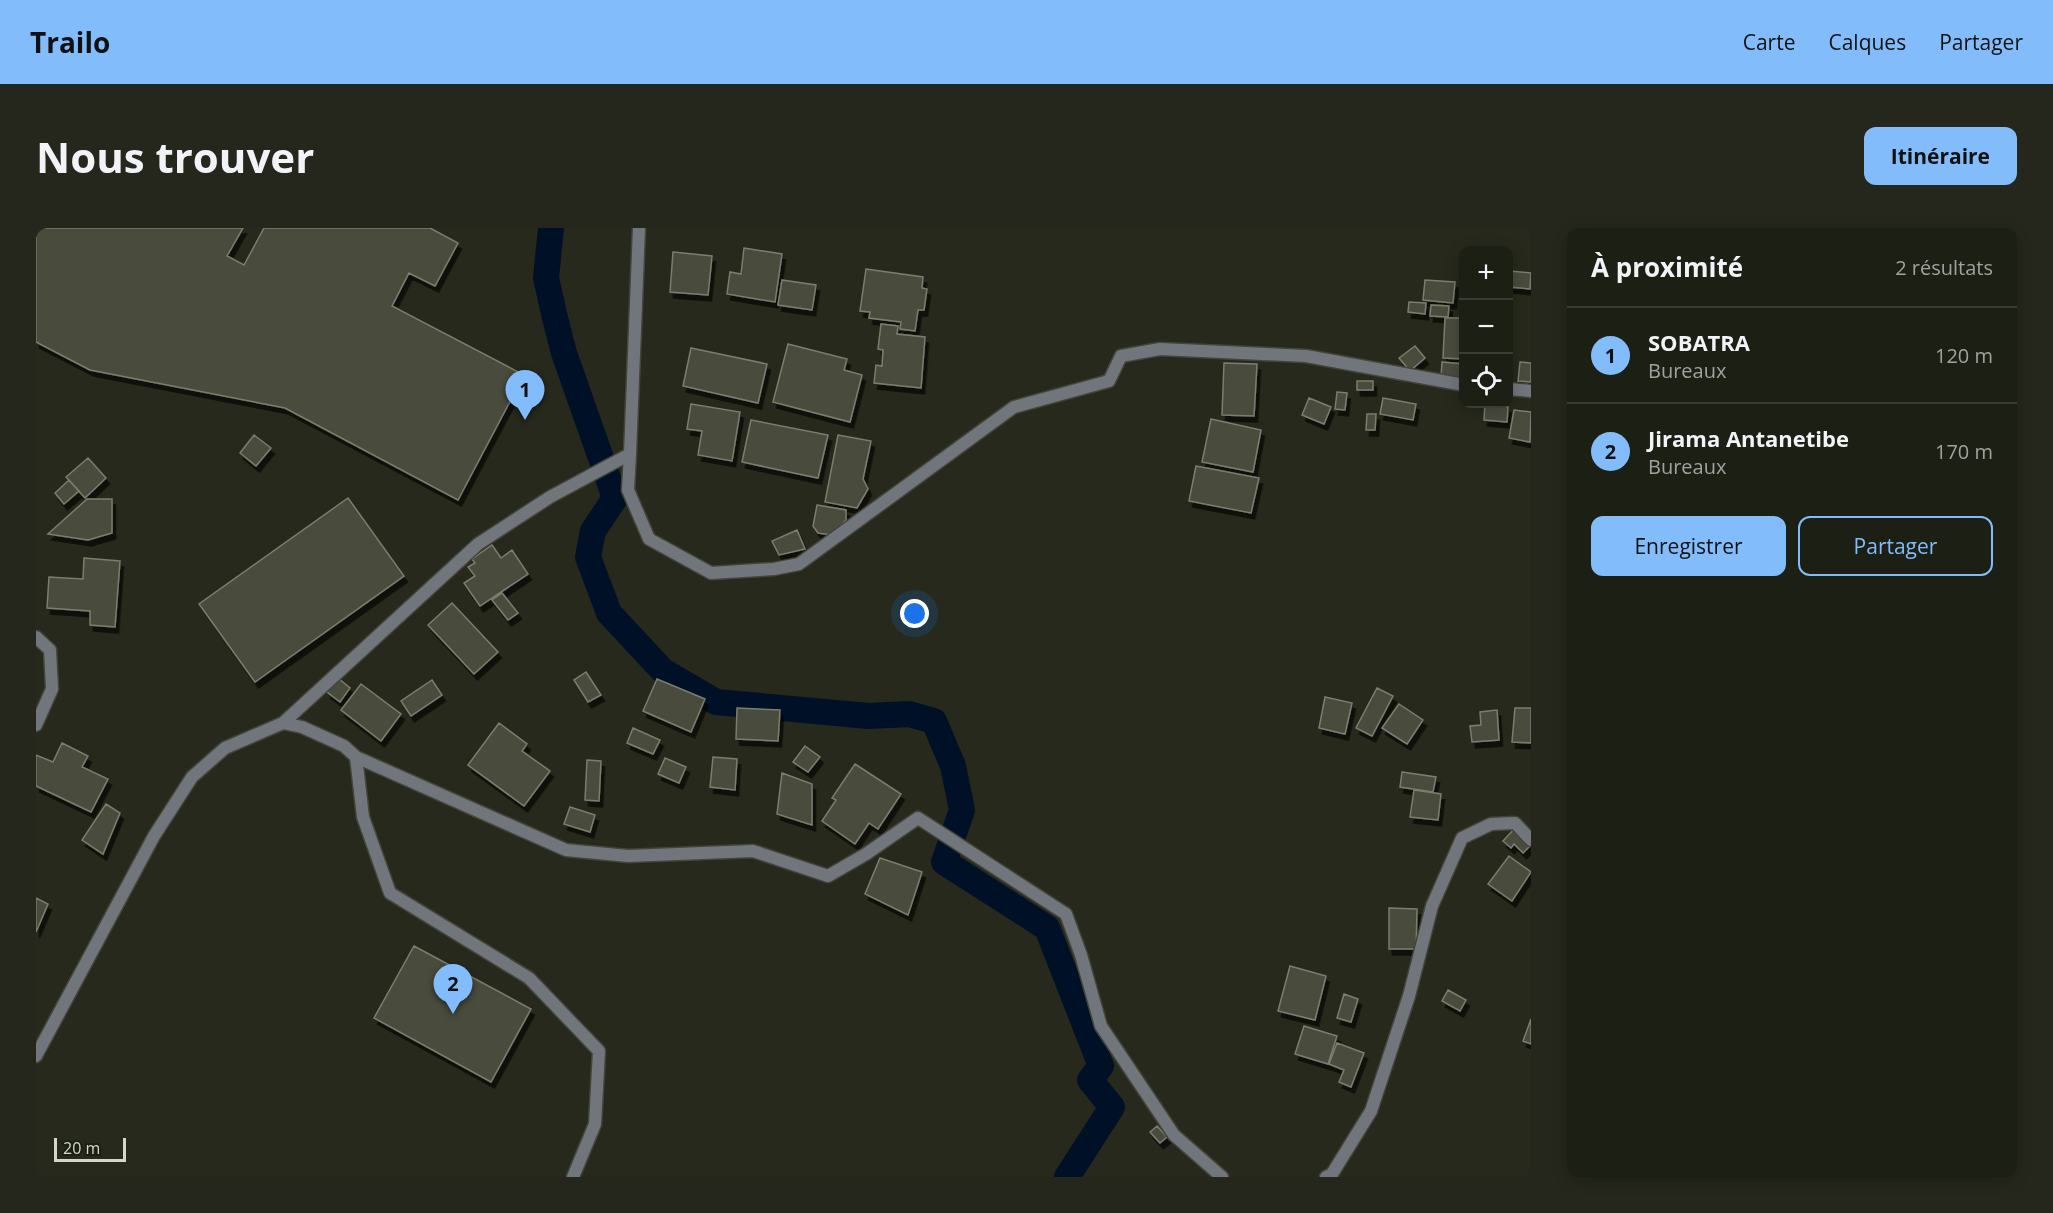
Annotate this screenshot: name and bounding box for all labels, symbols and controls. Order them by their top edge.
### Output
text: Trailo [30,23,110,61]
text: Carte [1743,28,1795,56]
text: Calques [1828,28,1906,56]
text: Partager [1939,28,2023,56]
button: Itinéraire [1864,127,2017,185]
text: Nous trouver [36,128,314,185]
map controls [1459,246,1513,408]
button: + [1459,246,1513,300]
text: À proximité [1591,249,1743,285]
text: 2 résultats [1895,254,1993,281]
button: − [1459,300,1513,354]
text: SOBATRA [1648,327,1750,357]
text: 1 [1605,342,1616,369]
text: 120 m [1935,342,1993,369]
button: locate [1459,354,1513,408]
text: Bureaux [1648,357,1726,384]
pin: 1 [506,370,544,420]
text: Jirama Antanetibe [1648,423,1849,453]
text: 2 [1605,438,1616,465]
text: 170 m [1935,438,1993,465]
text: Bureaux [1648,453,1726,480]
button: Enregistrer [1591,516,1786,576]
button: Partager [1798,516,1993,576]
your location [900,599,929,628]
pin: 2 [434,964,472,1014]
scale bar [54,1135,126,1162]
text: 20 m [63,1137,100,1159]

